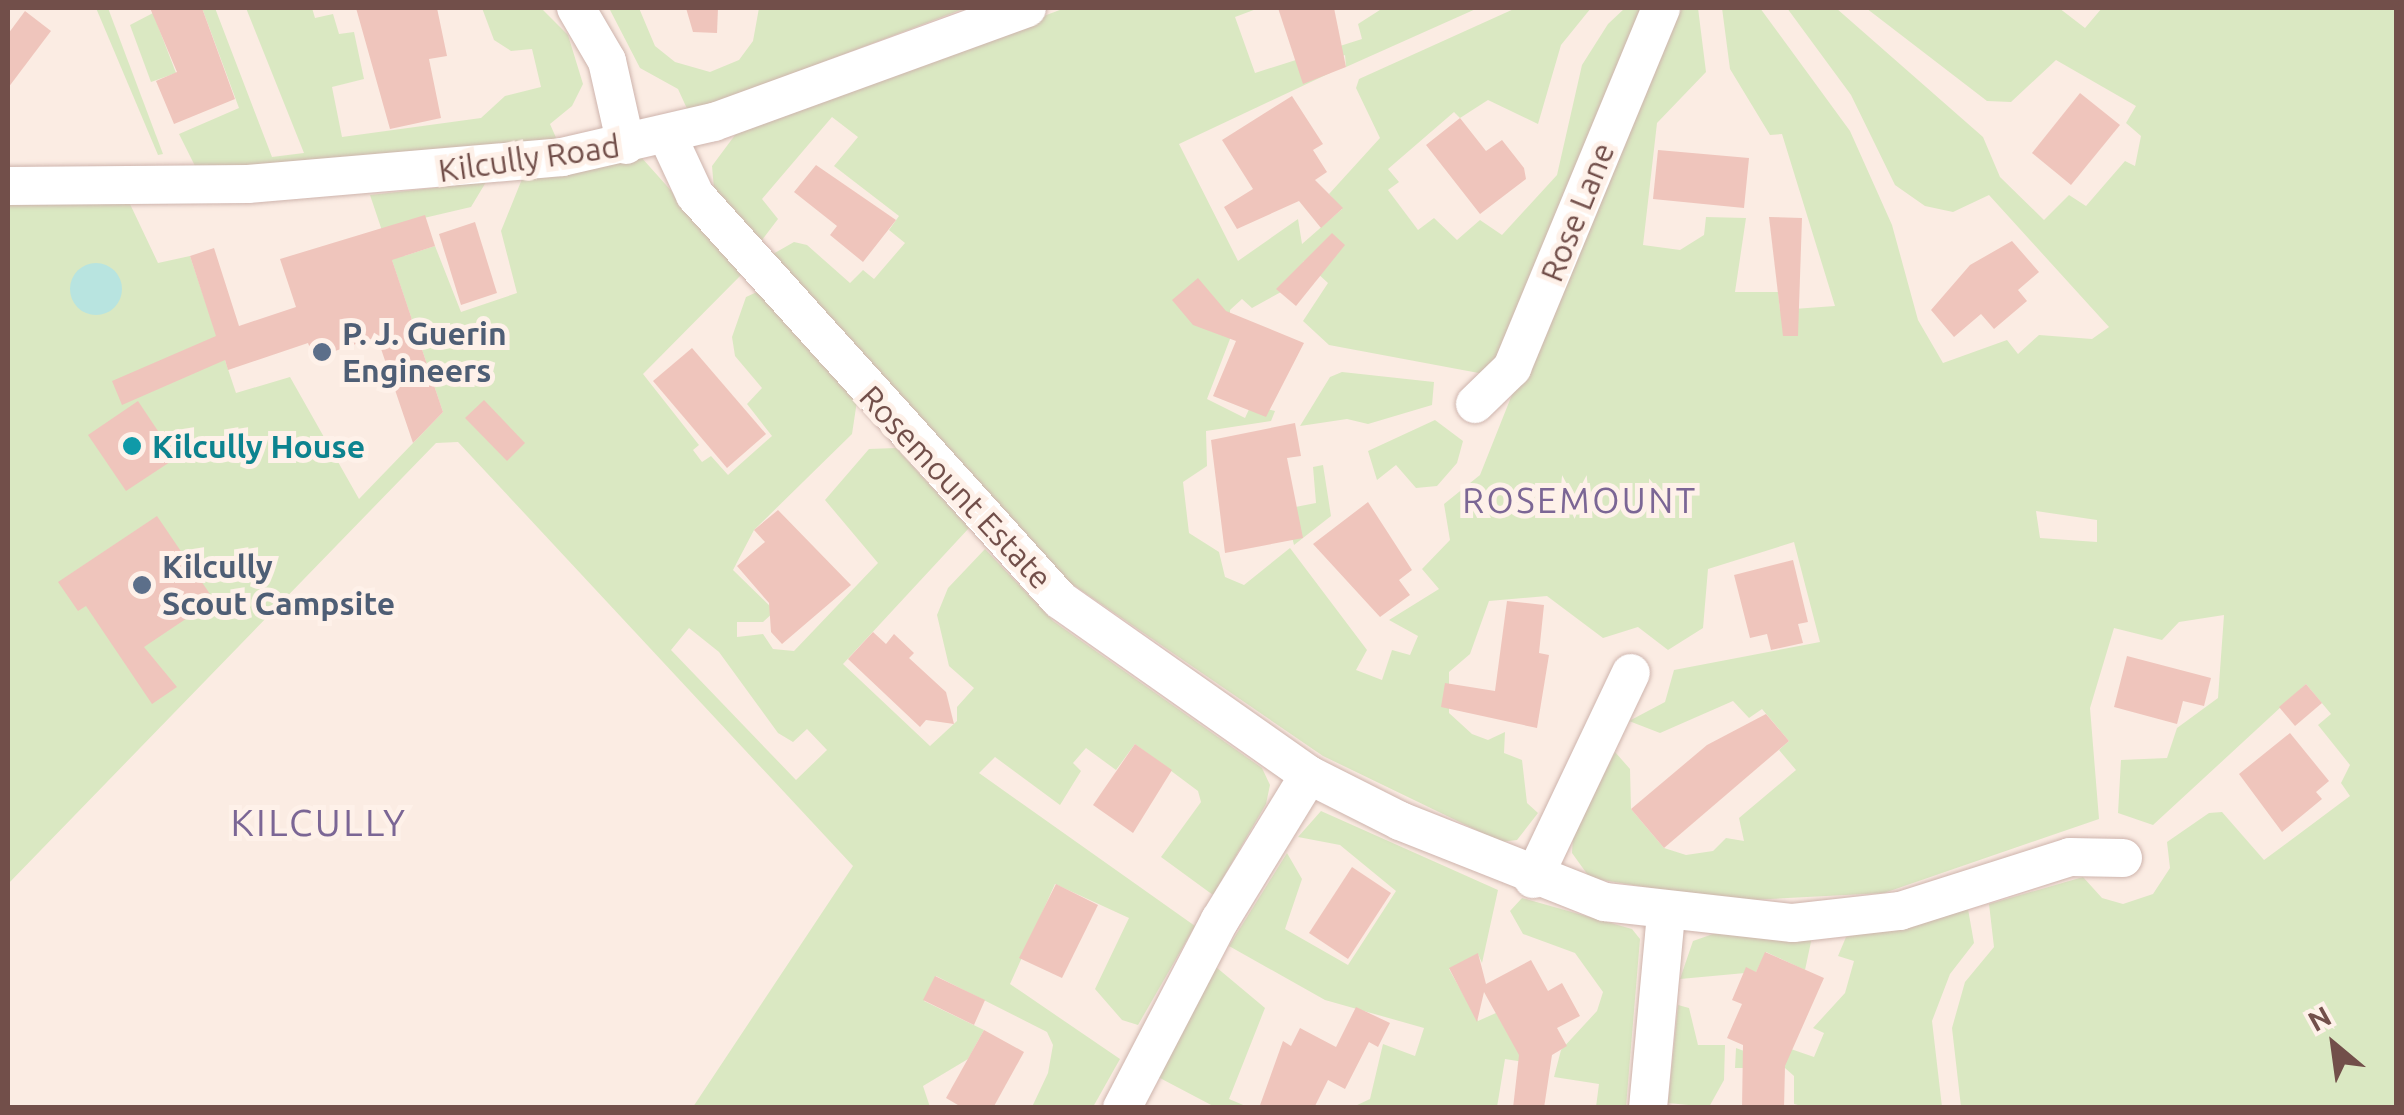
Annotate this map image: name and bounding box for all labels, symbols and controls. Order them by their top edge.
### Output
street label: Kilcully Road [436,126,622,190]
street label: Rose Lane [1532,137,1622,287]
place label: P. J. Guerin Engineers [342,315,507,390]
marker: P. J. Guerin Engineers [311,341,333,363]
street label: Rosemount Estate [852,377,1060,597]
place label: Kilcully House [152,427,365,465]
marker: Kilcully House [121,435,143,457]
district label: ROSEMOUNT [1462,479,1698,521]
place label: Kilcully Scout Campsite [162,548,395,623]
marker: Kilcully Scout Campsite [131,574,153,596]
district label: KILCULLY [230,800,408,846]
north arrow [2284,995,2384,1095]
text: N [2303,1000,2336,1037]

